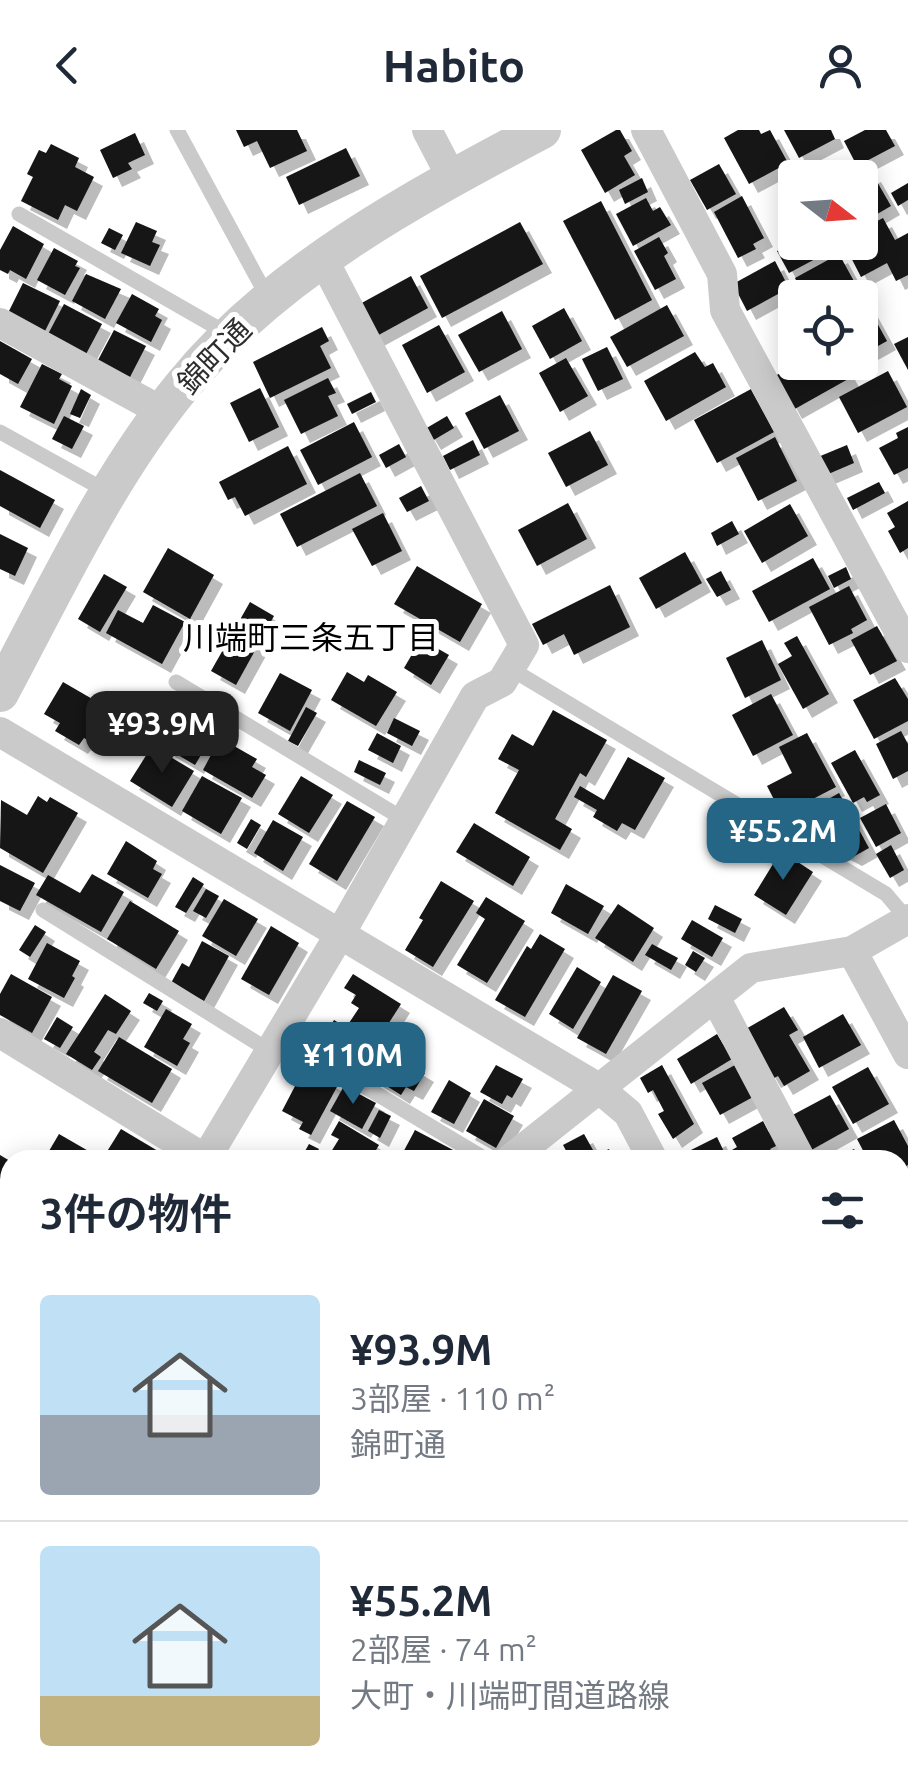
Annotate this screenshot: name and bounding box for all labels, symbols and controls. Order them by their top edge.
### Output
icon: back [40,38,95,93]
icon: person [813,38,868,93]
text: Habito [383,40,525,91]
north arrow [778,160,878,260]
map controls [778,160,878,380]
button: locate [778,280,878,380]
street label: 錦町通 [171,312,257,400]
district label: 川端町三条五丁目 [183,619,439,655]
pin: ¥93.9M [81,691,243,776]
text: ¥93.9M [108,705,216,741]
pin: ¥55.2M [702,798,864,883]
text: ¥55.2M [729,812,837,848]
pin: ¥110M [283,1022,423,1107]
text: ¥110M [303,1036,403,1072]
icon: filters [815,1183,870,1238]
text: 3件の物件 [40,1190,232,1237]
text: ¥93.9M [350,1326,492,1373]
icon: home [120,1335,240,1455]
text: 3部屋 · 110 m² [350,1380,555,1416]
text: 錦町通 [350,1426,446,1462]
text: ¥55.2M [350,1577,492,1624]
icon: home [120,1586,240,1706]
text: 2部屋 · 74 m² [350,1631,537,1667]
text: 大町・川端町間道路線 [350,1677,670,1713]

